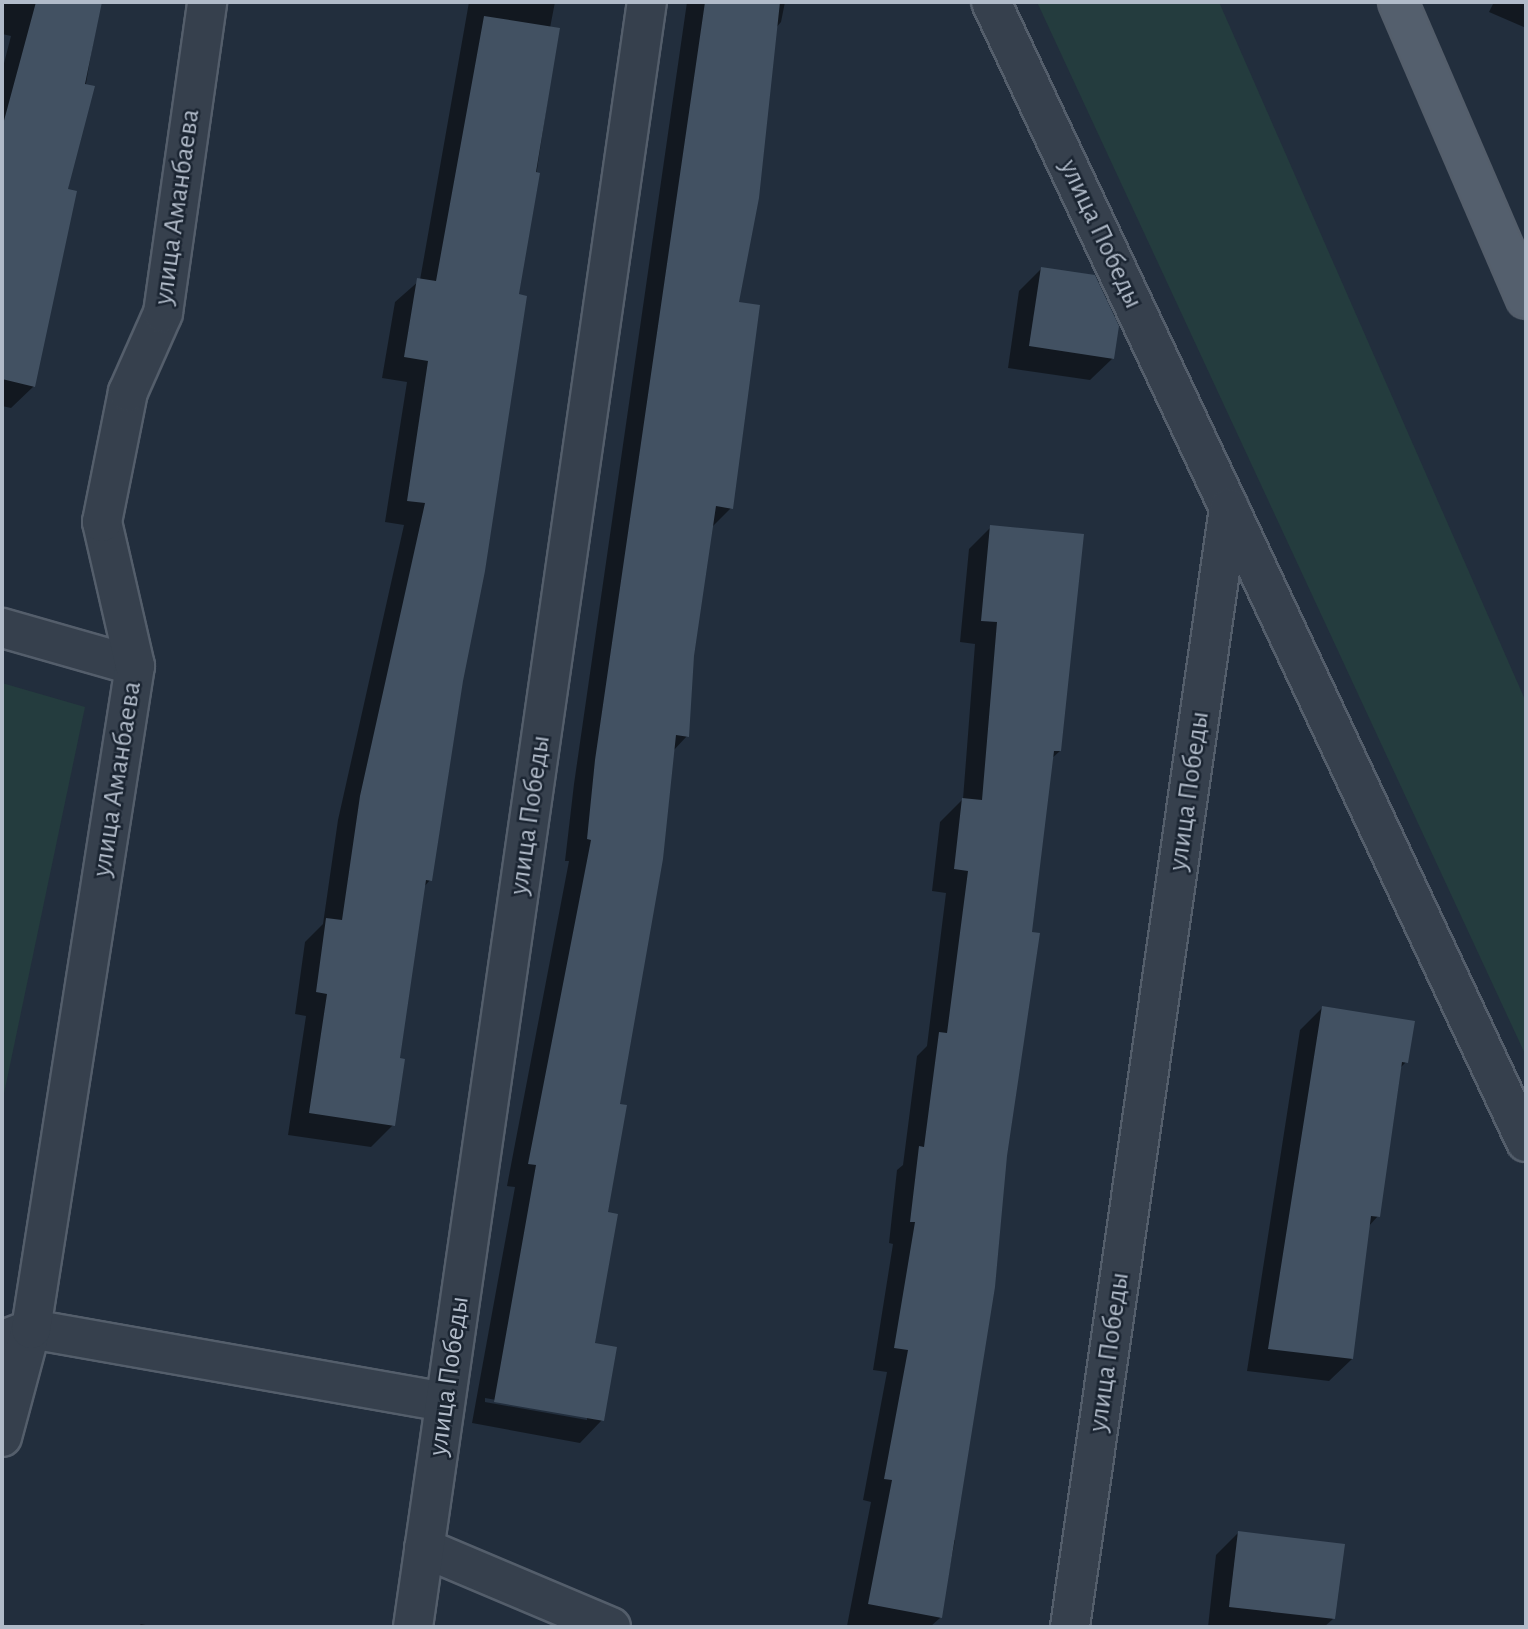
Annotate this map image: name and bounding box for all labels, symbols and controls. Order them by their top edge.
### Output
street label: улица Аманбаева [147,107,207,307]
street label: улица Победы [1052,154,1150,314]
street label: улица Аманбаева [85,679,149,879]
street label: улица Победы [1161,709,1217,873]
street label: улица Победы [502,733,558,897]
street label: улица Победы [1081,1270,1137,1434]
street label: улица Победы [421,1294,477,1458]

